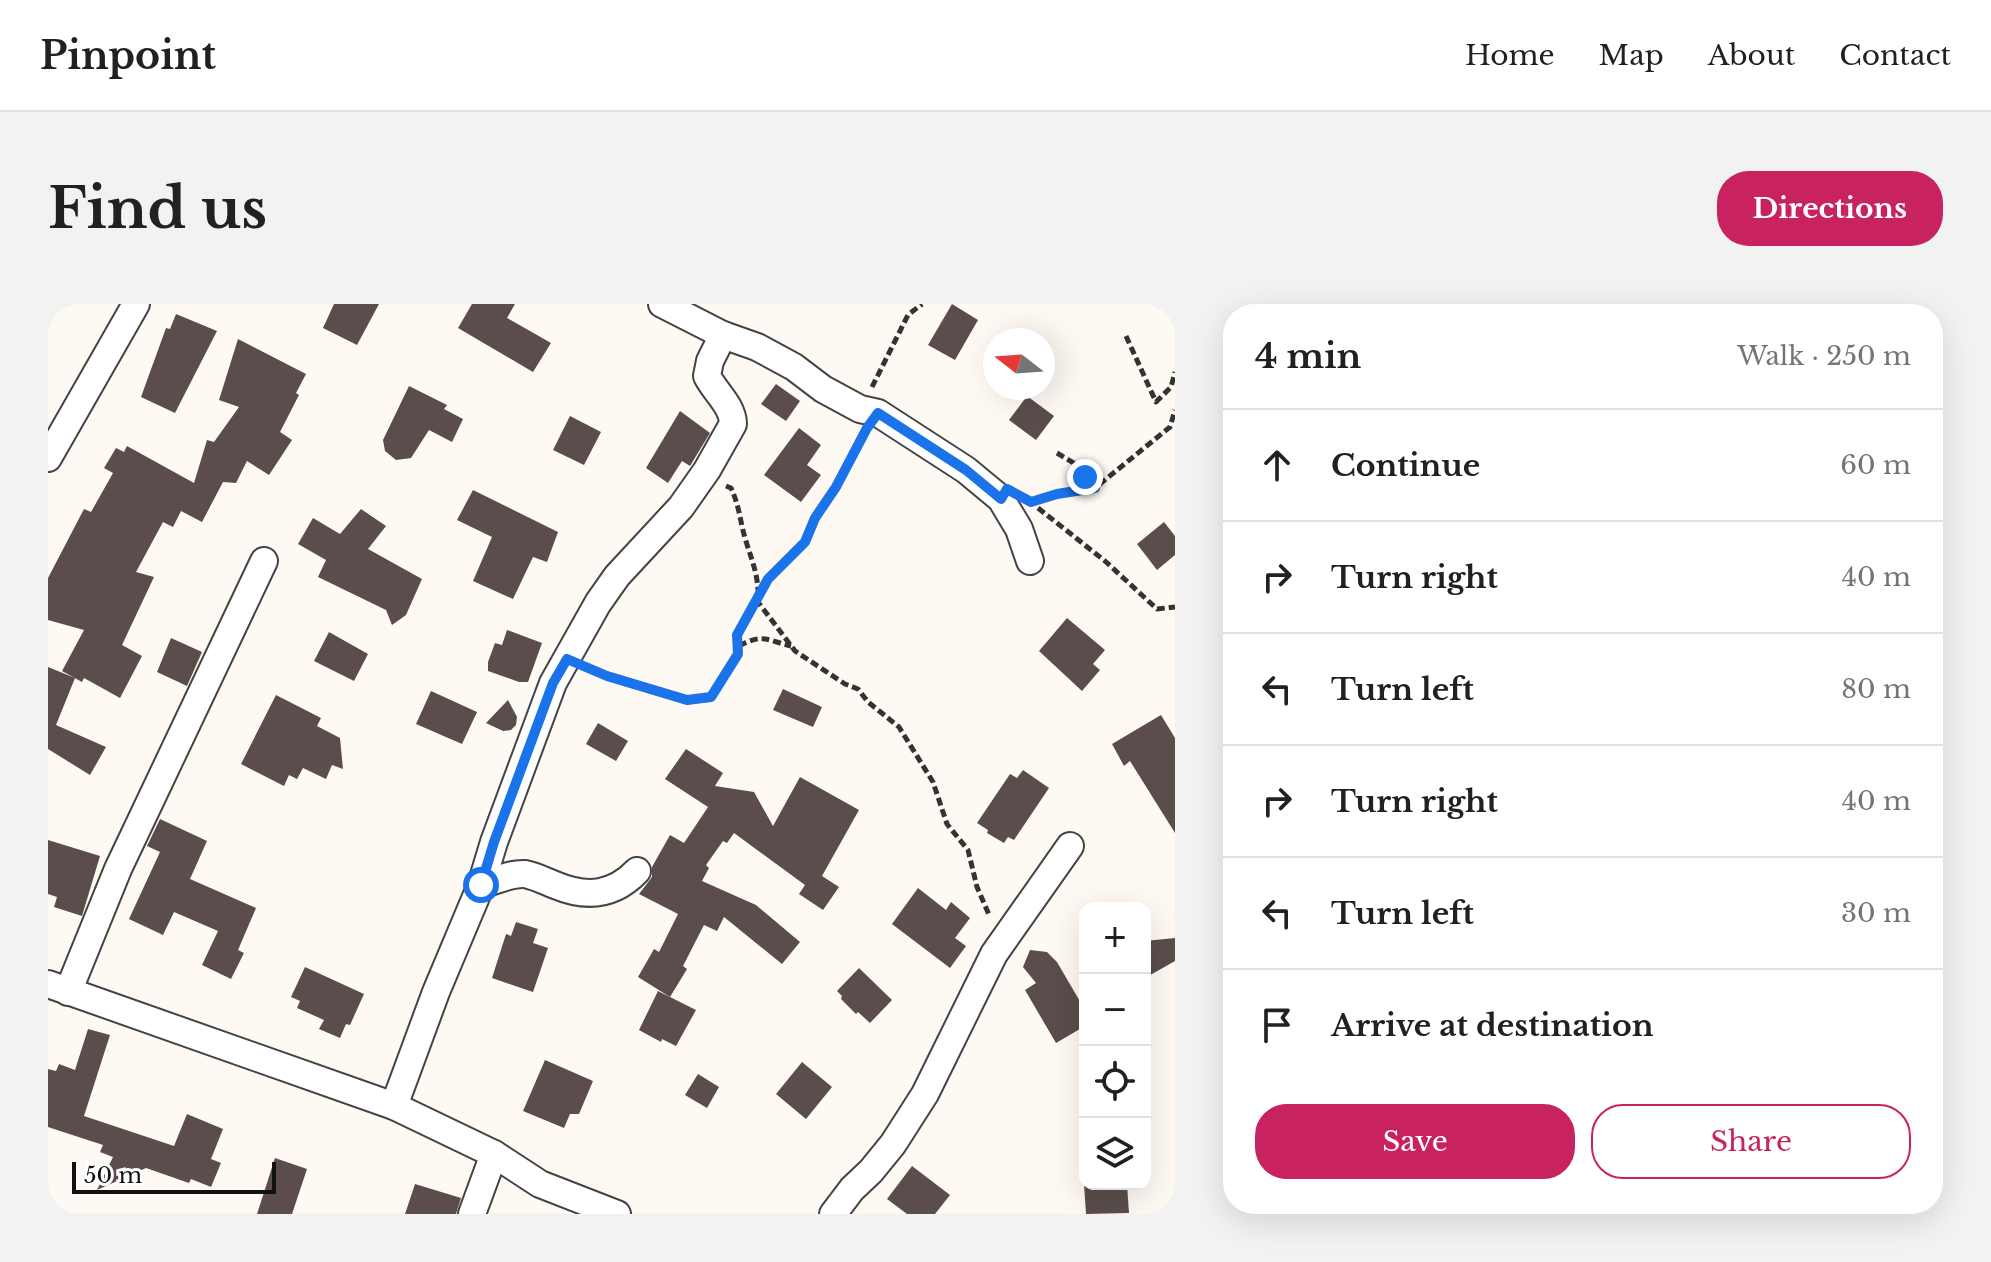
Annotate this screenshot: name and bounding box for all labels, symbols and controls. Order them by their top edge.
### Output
text: Pinpoint [40,32,216,79]
text: Home [1465,38,1555,73]
text: Map [1599,38,1664,73]
text: About [1708,38,1795,73]
text: Contact [1839,38,1951,73]
button: Directions [1717,171,1943,246]
text: Find us [48,174,267,243]
north arrow [983,328,1055,400]
text: 4 min [1255,335,1361,377]
text: Walk · 250 m [1737,340,1911,372]
icon: ahead [1255,443,1299,487]
text: Continue [1331,447,1480,484]
text: 60 m [1840,449,1911,481]
route end [1067,459,1103,495]
icon: right [1255,555,1299,599]
text: Turn right [1331,559,1498,596]
text: 40 m [1842,561,1911,593]
icon: left [1255,667,1299,711]
text: Turn left [1331,671,1474,708]
text: 80 m [1841,673,1911,705]
icon: right [1255,779,1299,823]
text: Turn right [1331,783,1498,820]
text: 40 m [1842,785,1911,817]
route start [463,867,499,903]
icon: left [1255,891,1299,935]
text: Turn left [1331,895,1474,932]
text: 30 m [1841,897,1911,929]
map controls [1079,902,1151,1190]
button: + [1079,902,1151,974]
button: − [1079,974,1151,1046]
icon: arrive [1255,1003,1299,1047]
text: Arrive at destination [1331,1007,1654,1044]
button: locate [1079,1046,1151,1118]
button: Save [1255,1104,1575,1179]
button: Share [1591,1104,1911,1179]
button: layers [1079,1118,1151,1190]
scale bar [72,1158,276,1194]
text: 50 m [84,1162,142,1189]

